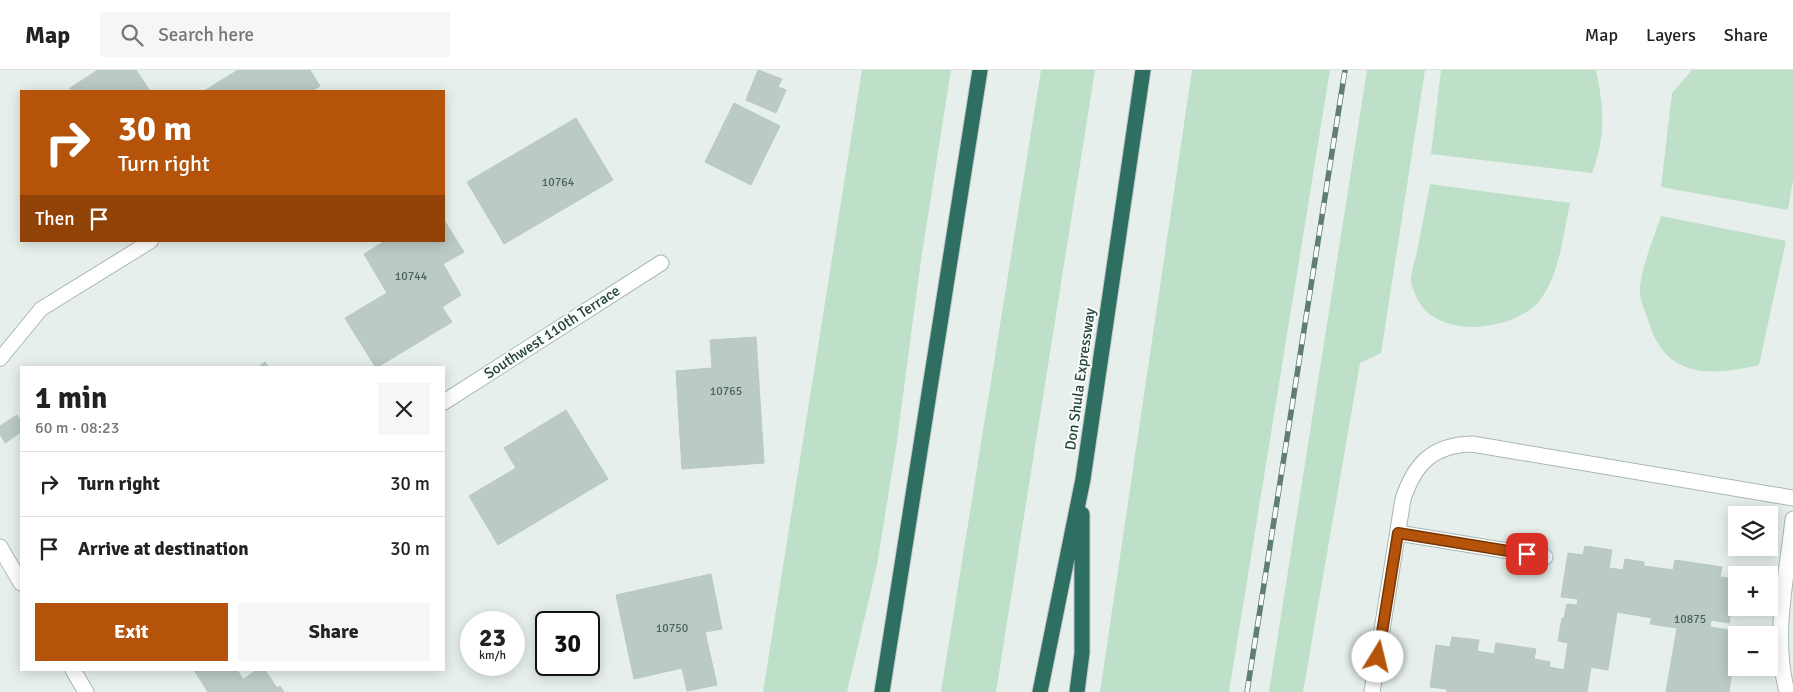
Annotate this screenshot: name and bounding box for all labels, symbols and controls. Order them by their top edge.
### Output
search box [100,12,450,57]
text: Map [25,20,70,50]
icon: search [118,21,146,49]
text: Search here [158,23,254,47]
text: Map [1585,24,1618,46]
text: Layers [1646,24,1696,46]
text: Share [1724,24,1768,46]
text: 30 m [118,107,192,150]
icon: right [35,110,100,175]
text: Turn right [118,150,210,177]
house number: 10764 [542,175,575,190]
icon: arrive [85,205,113,233]
text: Then [35,207,75,231]
house number: 10744 [395,269,428,284]
street label: Southwest 110th Terrace [481,281,623,383]
street label: Don Shula Expressway [1061,307,1099,451]
text: 1 min [35,380,107,417]
button: close [378,383,430,435]
house number: 10765 [710,384,742,399]
text: 60 m · 08:23 [35,418,119,438]
icon: right [35,470,63,498]
text: Turn right [78,472,160,496]
text: 30 m [390,472,430,496]
map controls [1728,506,1778,676]
button: layers [1728,506,1778,556]
pin [1506,533,1548,575]
icon: arrive [35,535,63,563]
text: Arrive at destination [78,537,249,561]
text: 30 m [390,537,430,561]
icon: arrive [1513,540,1541,568]
button: + [1728,566,1778,616]
button: Exit [35,603,228,661]
button: Share [238,603,430,661]
speed limit sign: 30 [535,611,600,676]
house number: 10875 [1674,612,1706,627]
house number: 10750 [656,621,688,636]
text: 23 [479,622,506,653]
button: − [1728,626,1778,676]
position arrow [1351,630,1403,682]
text: km/h [479,648,506,663]

